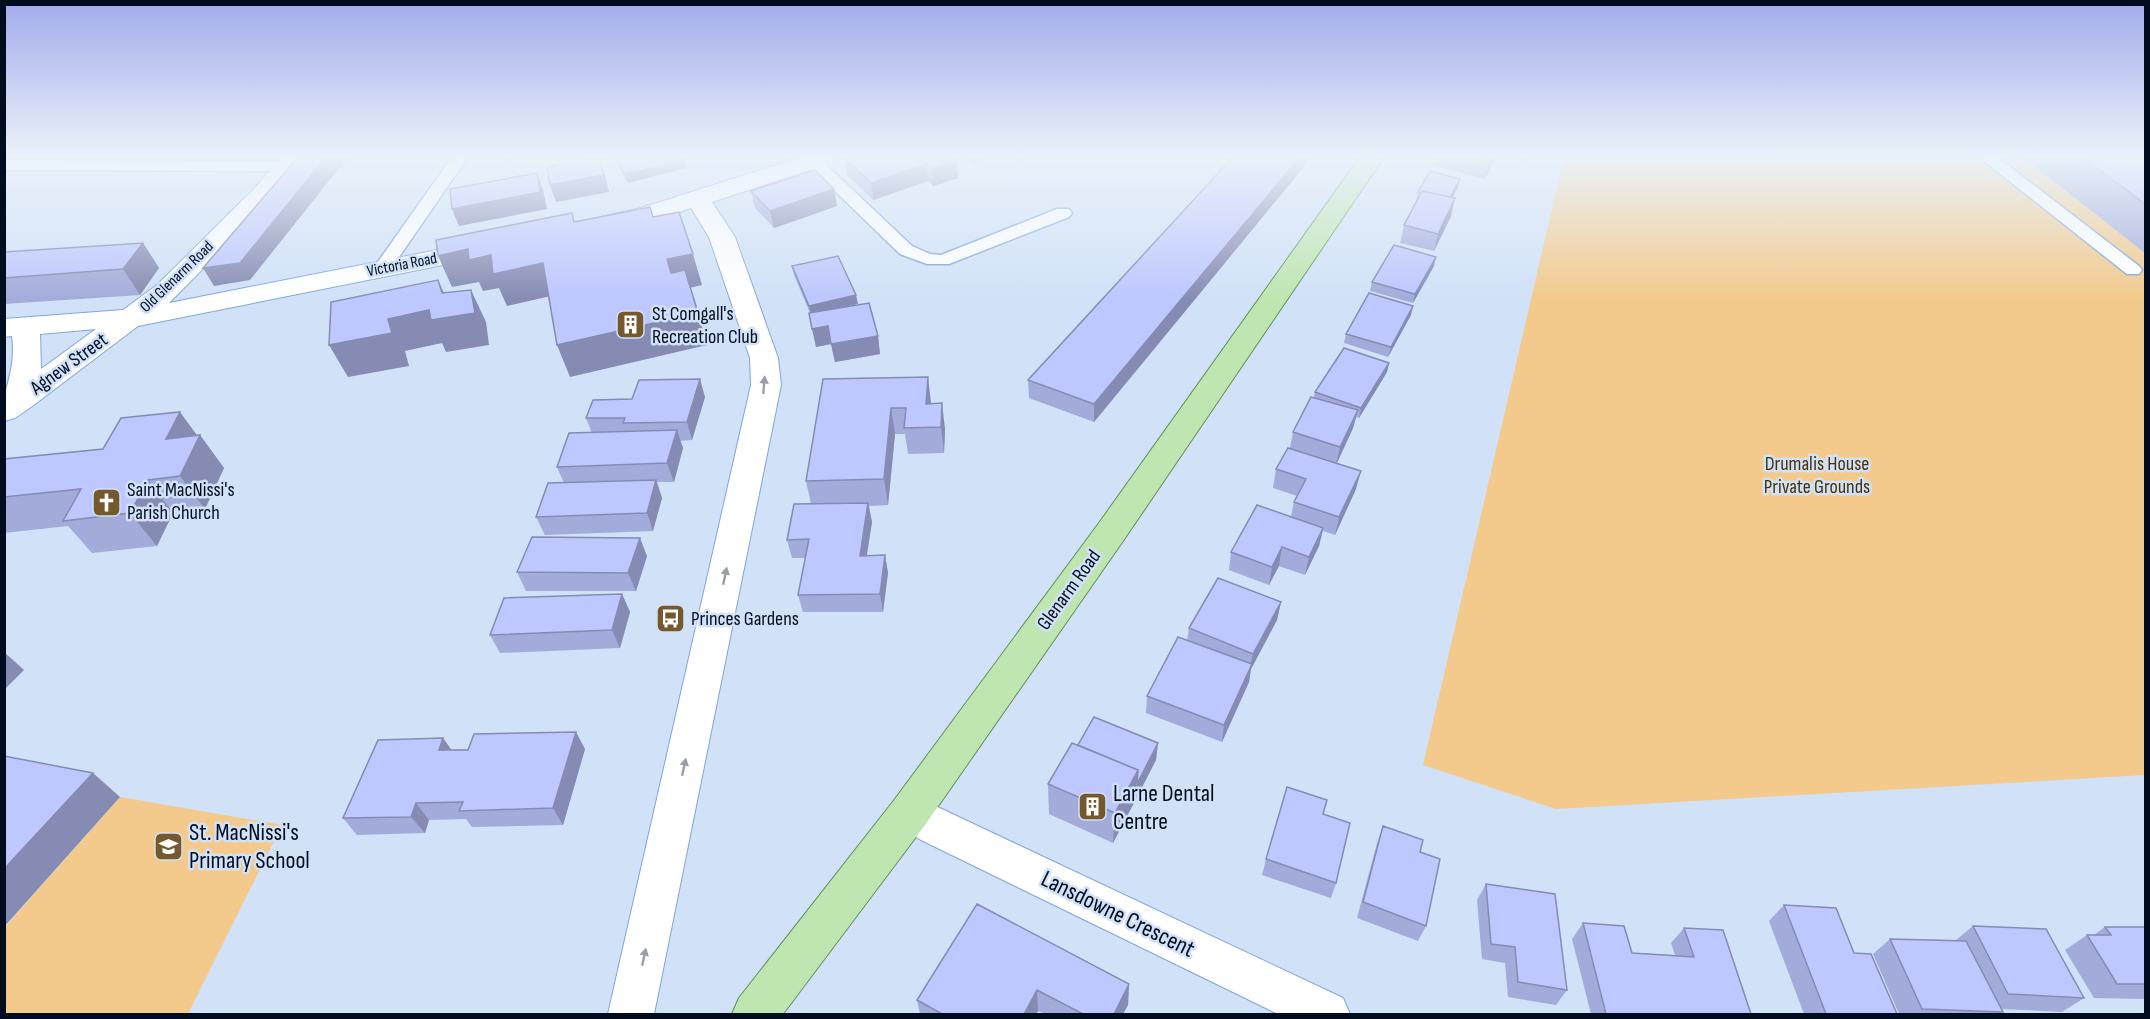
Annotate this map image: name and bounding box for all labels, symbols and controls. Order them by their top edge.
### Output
street label: Old Glenarm Road [136,237,218,317]
street label: Victoria Road [365,249,439,281]
place label: St Comgall's Recreation Club [652,302,758,349]
building icon: St Comgall's Recreation Club [615,309,647,341]
street label: Agnew Street [25,328,112,401]
one-way arrow [760,375,769,394]
park label: Drumalis House Private Grounds [1764,452,1870,499]
place label: Saint MacNissi's Parish Church [127,478,235,525]
church icon: Saint MacNissi's Parish Church [90,486,122,518]
street label: Glenarm Road [1032,545,1106,635]
one-way arrow [721,567,731,585]
bus stop icon: Princes Gardens [654,603,686,635]
place label: Princes Gardens [691,607,799,631]
one-way arrow [680,757,690,776]
place label: Larne Dental Centre [1113,779,1215,836]
building icon: Larne Dental Centre [1076,791,1108,823]
place label: St. MacNissi's Primary School [189,818,310,875]
school or university icon: St. MacNissi's Primary School [152,830,184,862]
street label: Lansdowne Crescent [1036,864,1200,964]
one-way arrow [639,948,649,967]

